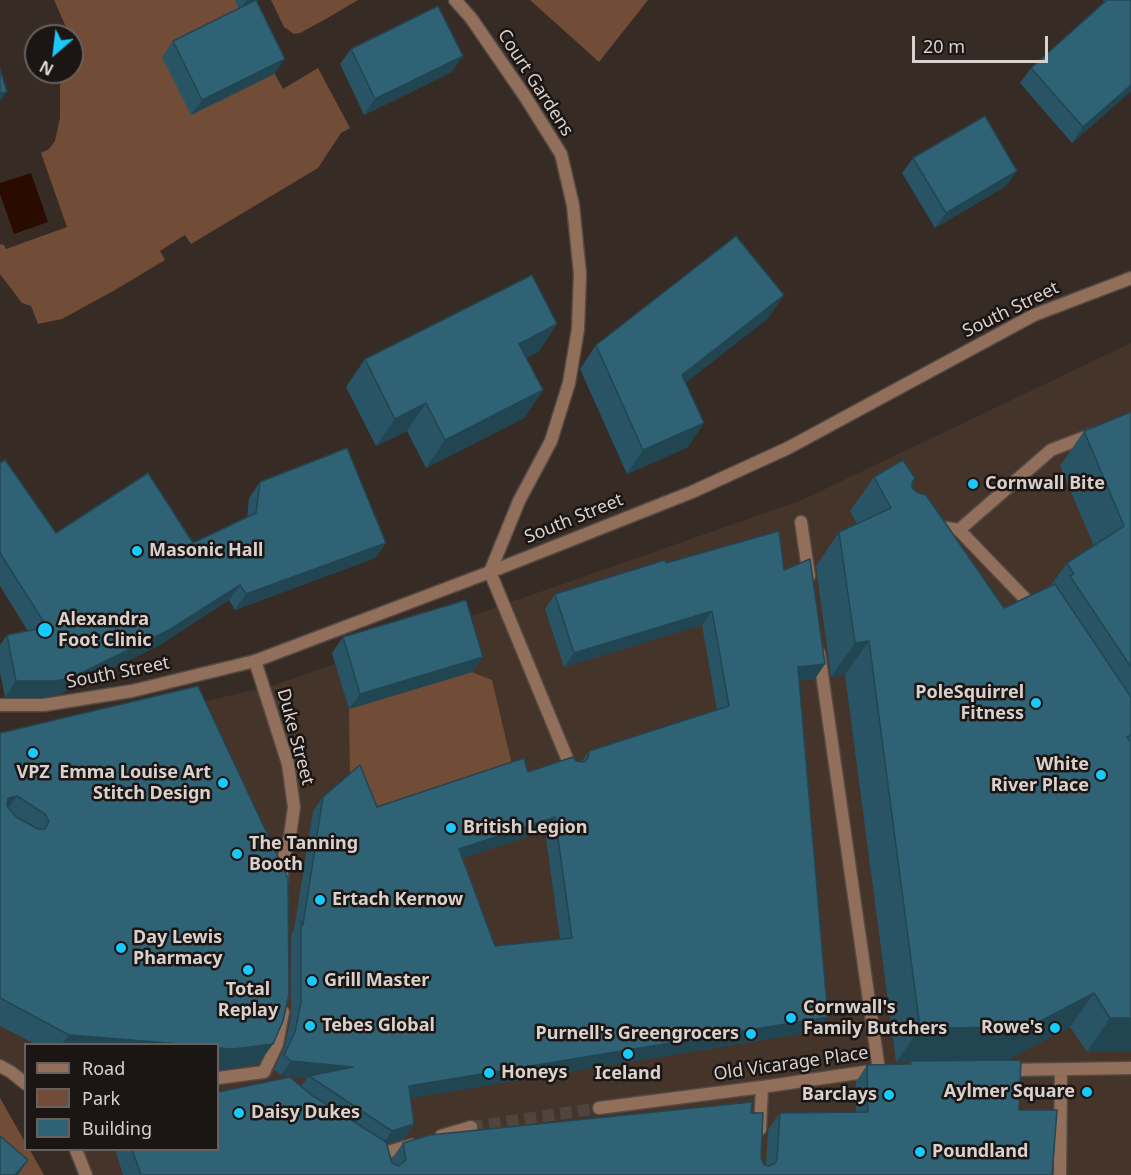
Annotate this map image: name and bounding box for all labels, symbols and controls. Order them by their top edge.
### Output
north arrow [24,24,84,84]
scale bar [915,24,1052,62]
street label: Court Gardens [492,25,578,141]
text: 20 m [923,34,965,58]
text: N [36,55,57,81]
street label: South Street [959,277,1063,343]
place label: Cornwall Bite [985,473,1105,495]
marker: Cornwall Bite [966,477,980,491]
street label: South Street [522,489,626,549]
place label: Masonic Hall [149,540,263,562]
marker: Masonic Hall [130,544,144,558]
place label: Alexandra Foot Clinic [58,609,152,652]
marker: Alexandra Foot Clinic [36,621,54,639]
street label: South Street [65,652,171,694]
place label: PoleSquirrel Fitness [915,682,1024,724]
street label: Duke Street [272,686,318,788]
marker: PoleSquirrel Fitness [1029,696,1043,710]
marker: VPZ [26,746,40,760]
place label: White River Place [991,754,1089,796]
place label: VPZ [16,762,50,784]
place label: Emma Louise Art Stitch Design [59,762,211,804]
marker: White River Place [1094,768,1108,782]
marker: Emma Louise Art Stitch Design [216,776,230,790]
place label: British Legion [463,817,588,839]
marker: British Legion [444,821,458,835]
place label: The Tanning Booth [249,833,358,876]
marker: The Tanning Booth [230,847,244,861]
place label: Ertach Kernow [332,889,463,911]
marker: Ertach Kernow [313,893,327,907]
place label: Day Lewis Pharmacy [133,927,223,970]
marker: Day Lewis Pharmacy [114,941,128,955]
marker: Total Replay [241,963,255,977]
place label: Grill Master [324,970,429,992]
marker: Grill Master [305,974,319,988]
place label: Total Replay [218,979,278,1022]
place label: Cornwall's Family Butchers [803,997,947,1040]
marker: Cornwall's Family Butchers [784,1011,798,1025]
place label: Tebes Global [322,1015,435,1037]
place label: Rowe's [981,1017,1043,1039]
marker: Tebes Global [303,1019,317,1033]
marker: Rowe's [1048,1021,1062,1035]
place label: Purnell's Greengrocers [536,1023,739,1045]
marker: Purnell's Greengrocers [744,1027,758,1041]
street label: Old Vicarage Place [712,1042,870,1086]
legend [24,1043,219,1151]
marker: Iceland [621,1047,635,1061]
text: Road [82,1056,125,1080]
place label: Honeys [501,1062,567,1084]
place label: Iceland [595,1063,661,1085]
marker: Honeys [482,1066,496,1080]
place label: Aylmer Square [944,1081,1075,1103]
place label: Barclays [802,1084,877,1106]
marker: Aylmer Square [1080,1085,1094,1099]
text: Park [82,1086,120,1110]
marker: Barclays [882,1088,896,1102]
place label: Daisy Dukes [251,1102,360,1124]
marker: Daisy Dukes [232,1106,246,1120]
text: Building [82,1116,152,1140]
place label: Poundland [932,1141,1028,1163]
marker: Poundland [913,1145,927,1159]

